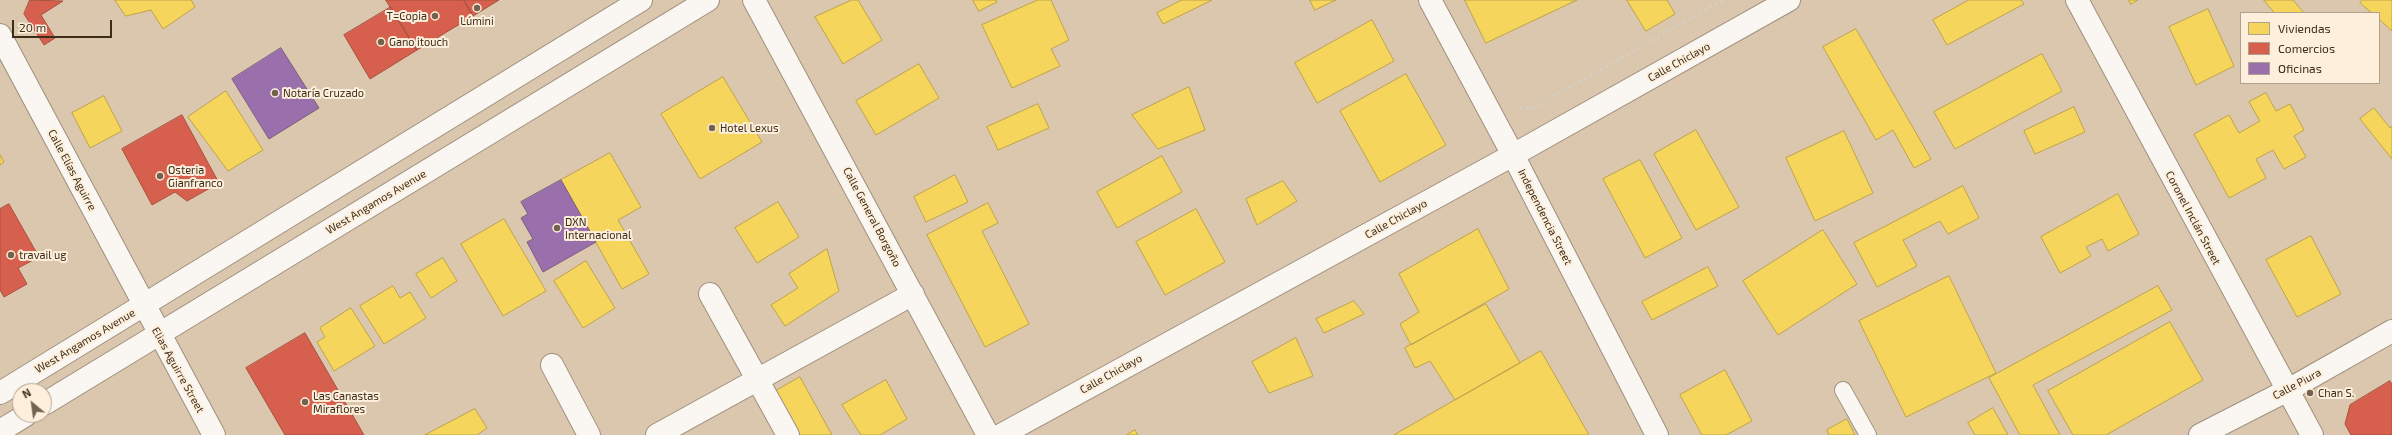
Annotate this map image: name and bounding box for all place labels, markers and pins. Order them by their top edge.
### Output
marker: Lúmini [472,3,482,13]
place label: T=Copia [387,9,427,23]
marker: T=Copia [430,11,440,21]
place label: Lúmini [460,14,494,28]
place label: Gano itouch [389,35,448,49]
marker: Gano itouch [376,37,386,47]
place label: Notaría Cruzado [283,86,364,100]
marker: Notaría Cruzado [270,88,280,98]
place label: Hotel Lexus [720,121,779,135]
marker: Hotel Lexus [707,123,717,133]
place label: Osteria Gianfranco [168,163,223,189]
marker: Osteria Gianfranco [155,171,165,181]
place label: DXN Internacional [565,215,631,241]
marker: DXN Internacional [552,223,562,233]
place label: travail ug [19,248,66,262]
marker: travail ug [6,250,16,260]
place label: Chan S. [2318,386,2354,400]
marker: Chan S. [2305,388,2315,398]
place label: Las Canastas Miraflores [313,389,379,415]
marker: Las Canastas Miraflores [300,397,310,407]

